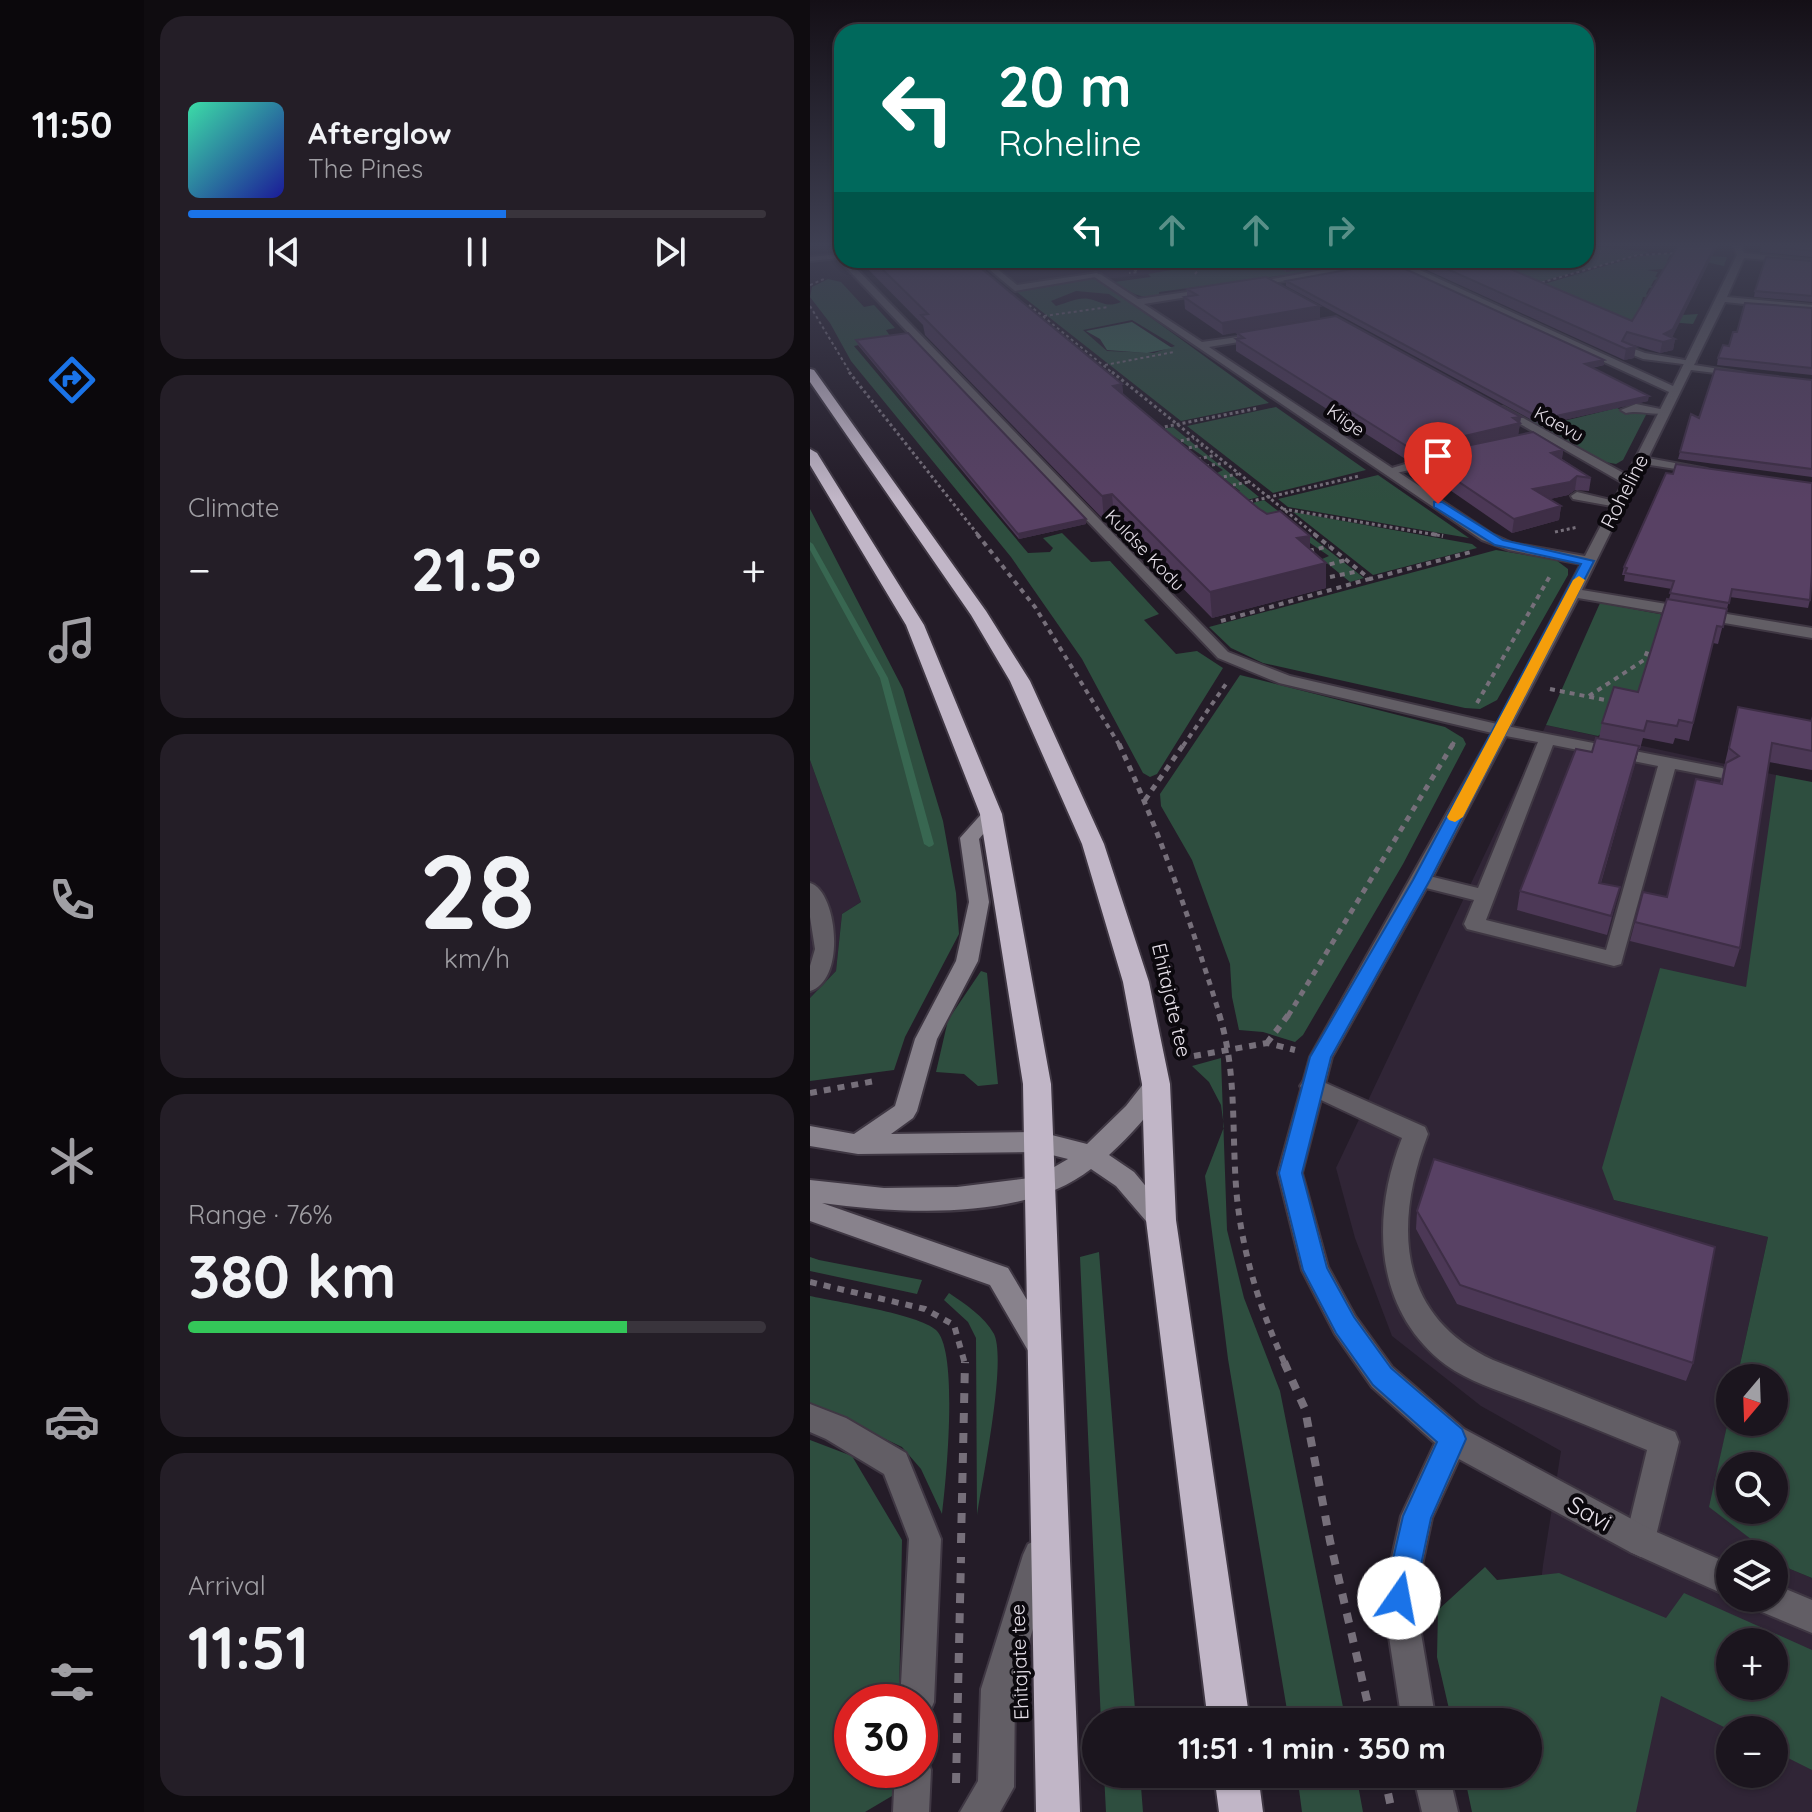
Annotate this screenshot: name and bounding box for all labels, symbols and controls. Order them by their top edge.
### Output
text: 20 m [998,51,1132,121]
icon: left [866,56,970,160]
text: 11:50 [32,102,112,147]
text: Afterglow [308,114,451,152]
text: Roheline [998,120,1142,165]
text: The Pines [308,152,423,185]
icon: left [1066,208,1110,252]
icon: ahead [1150,208,1194,252]
icon: ahead [1234,208,1278,252]
icon: right [1318,208,1362,252]
icon: previous [262,230,306,274]
icon: pause [455,230,499,274]
icon: next [648,230,692,274]
icon: directions [44,352,100,408]
street label: Kiige [1323,399,1369,441]
street label: Kaevu [1530,401,1588,447]
pin [1404,422,1472,504]
icon: arrive [1416,434,1460,478]
street label: Roheline [1595,450,1653,532]
text: Climate [188,491,279,524]
street label: Kuldse Kodu [1100,504,1190,596]
text: 21.5° [411,531,541,606]
text: − [188,542,211,597]
text: + [741,542,766,597]
icon: music [44,612,100,668]
text: 28 [419,825,535,955]
icon: phone [44,872,100,928]
street label: Ehitajate tee [1147,941,1197,1059]
text: km/h [444,942,510,975]
icon: climate [44,1133,100,1189]
text: Range · 76% [188,1198,333,1231]
text: 380 km [188,1238,396,1313]
north arrow [1716,1364,1788,1436]
map controls [1716,1364,1788,1788]
icon: car [44,1393,100,1449]
button: search [1716,1452,1788,1524]
street label: Savi [1563,1489,1617,1537]
button: layers [1716,1540,1788,1612]
position arrow [1357,1556,1441,1640]
text: Arrival [188,1569,266,1602]
street label: Ehitajate tee [1004,1604,1034,1720]
text: 11:51 [188,1609,309,1684]
button: + [1716,1628,1788,1700]
icon: filters [44,1654,100,1710]
speed limit sign: 30 [834,1684,938,1788]
button: − [1716,1716,1788,1788]
text: 11:51 · 1 min · 350 m [1178,1729,1446,1767]

